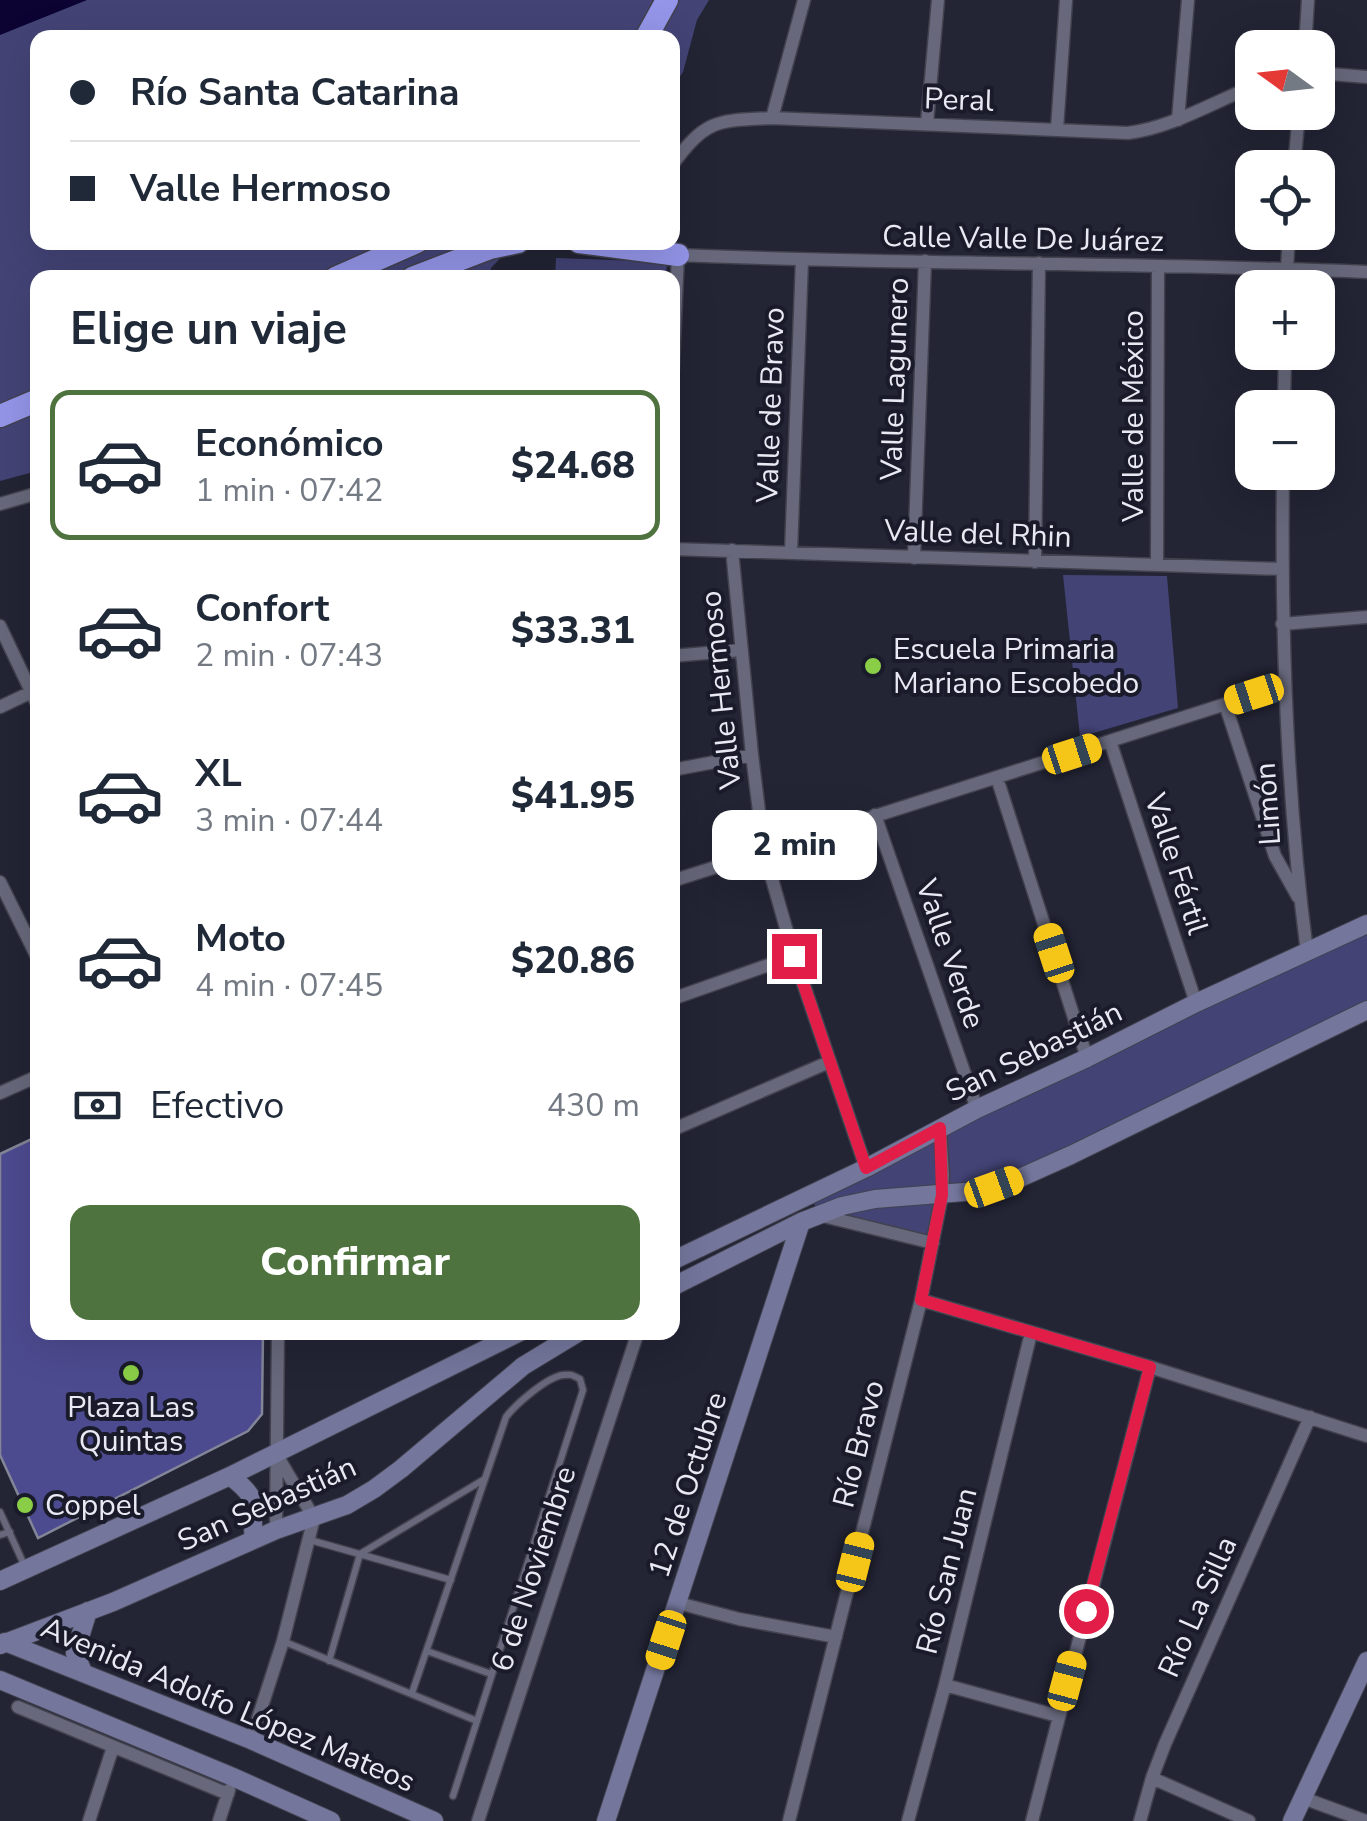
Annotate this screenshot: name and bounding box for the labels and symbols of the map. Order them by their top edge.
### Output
north arrow [1235,30,1335,130]
street label: Peral [923,78,995,122]
street label: Calle Valle De Juárez [882,216,1164,262]
street label: Valle Lagunero [871,277,919,482]
street label: Valle de Bravo [747,306,795,505]
street label: Valle de México [1113,310,1154,523]
street label: Valle del Rhin [883,510,1072,558]
street label: Valle Hermoso [690,589,752,792]
place label: Escuela Primaria Mariano Escobedo [893,629,1139,704]
marker: Escuela Primaria Mariano Escobedo [862,655,884,677]
car [1221,670,1287,718]
car [1039,730,1105,778]
street label: Limón [1245,761,1291,847]
street label: Valle Fértil [1134,787,1218,940]
callout: 2 min [712,811,876,881]
street label: Valle Verde [905,873,995,1034]
car [1030,920,1078,986]
route end [772,934,817,979]
street label: San Sebastián [939,992,1129,1112]
car [961,1163,1027,1211]
marker: Plaza Las Quintas [120,1362,142,1384]
street label: Río Bravo [823,1376,895,1512]
place label: Plaza Las Quintas [67,1387,195,1462]
street label: 12 de Octubre [639,1387,737,1583]
street label: San Sebastián [171,1446,363,1562]
street label: 6 de Noviembre [482,1461,586,1677]
street label: Río San Juan [907,1484,987,1658]
place label: Coppel [45,1485,141,1526]
marker: Coppel [14,1494,36,1516]
car [833,1529,877,1595]
street label: Río La Silla [1149,1530,1247,1684]
route start [1064,1589,1109,1634]
street label: Avenida Adolfo López Mateos [35,1607,421,1803]
car [642,1607,690,1673]
car [1045,1648,1089,1714]

